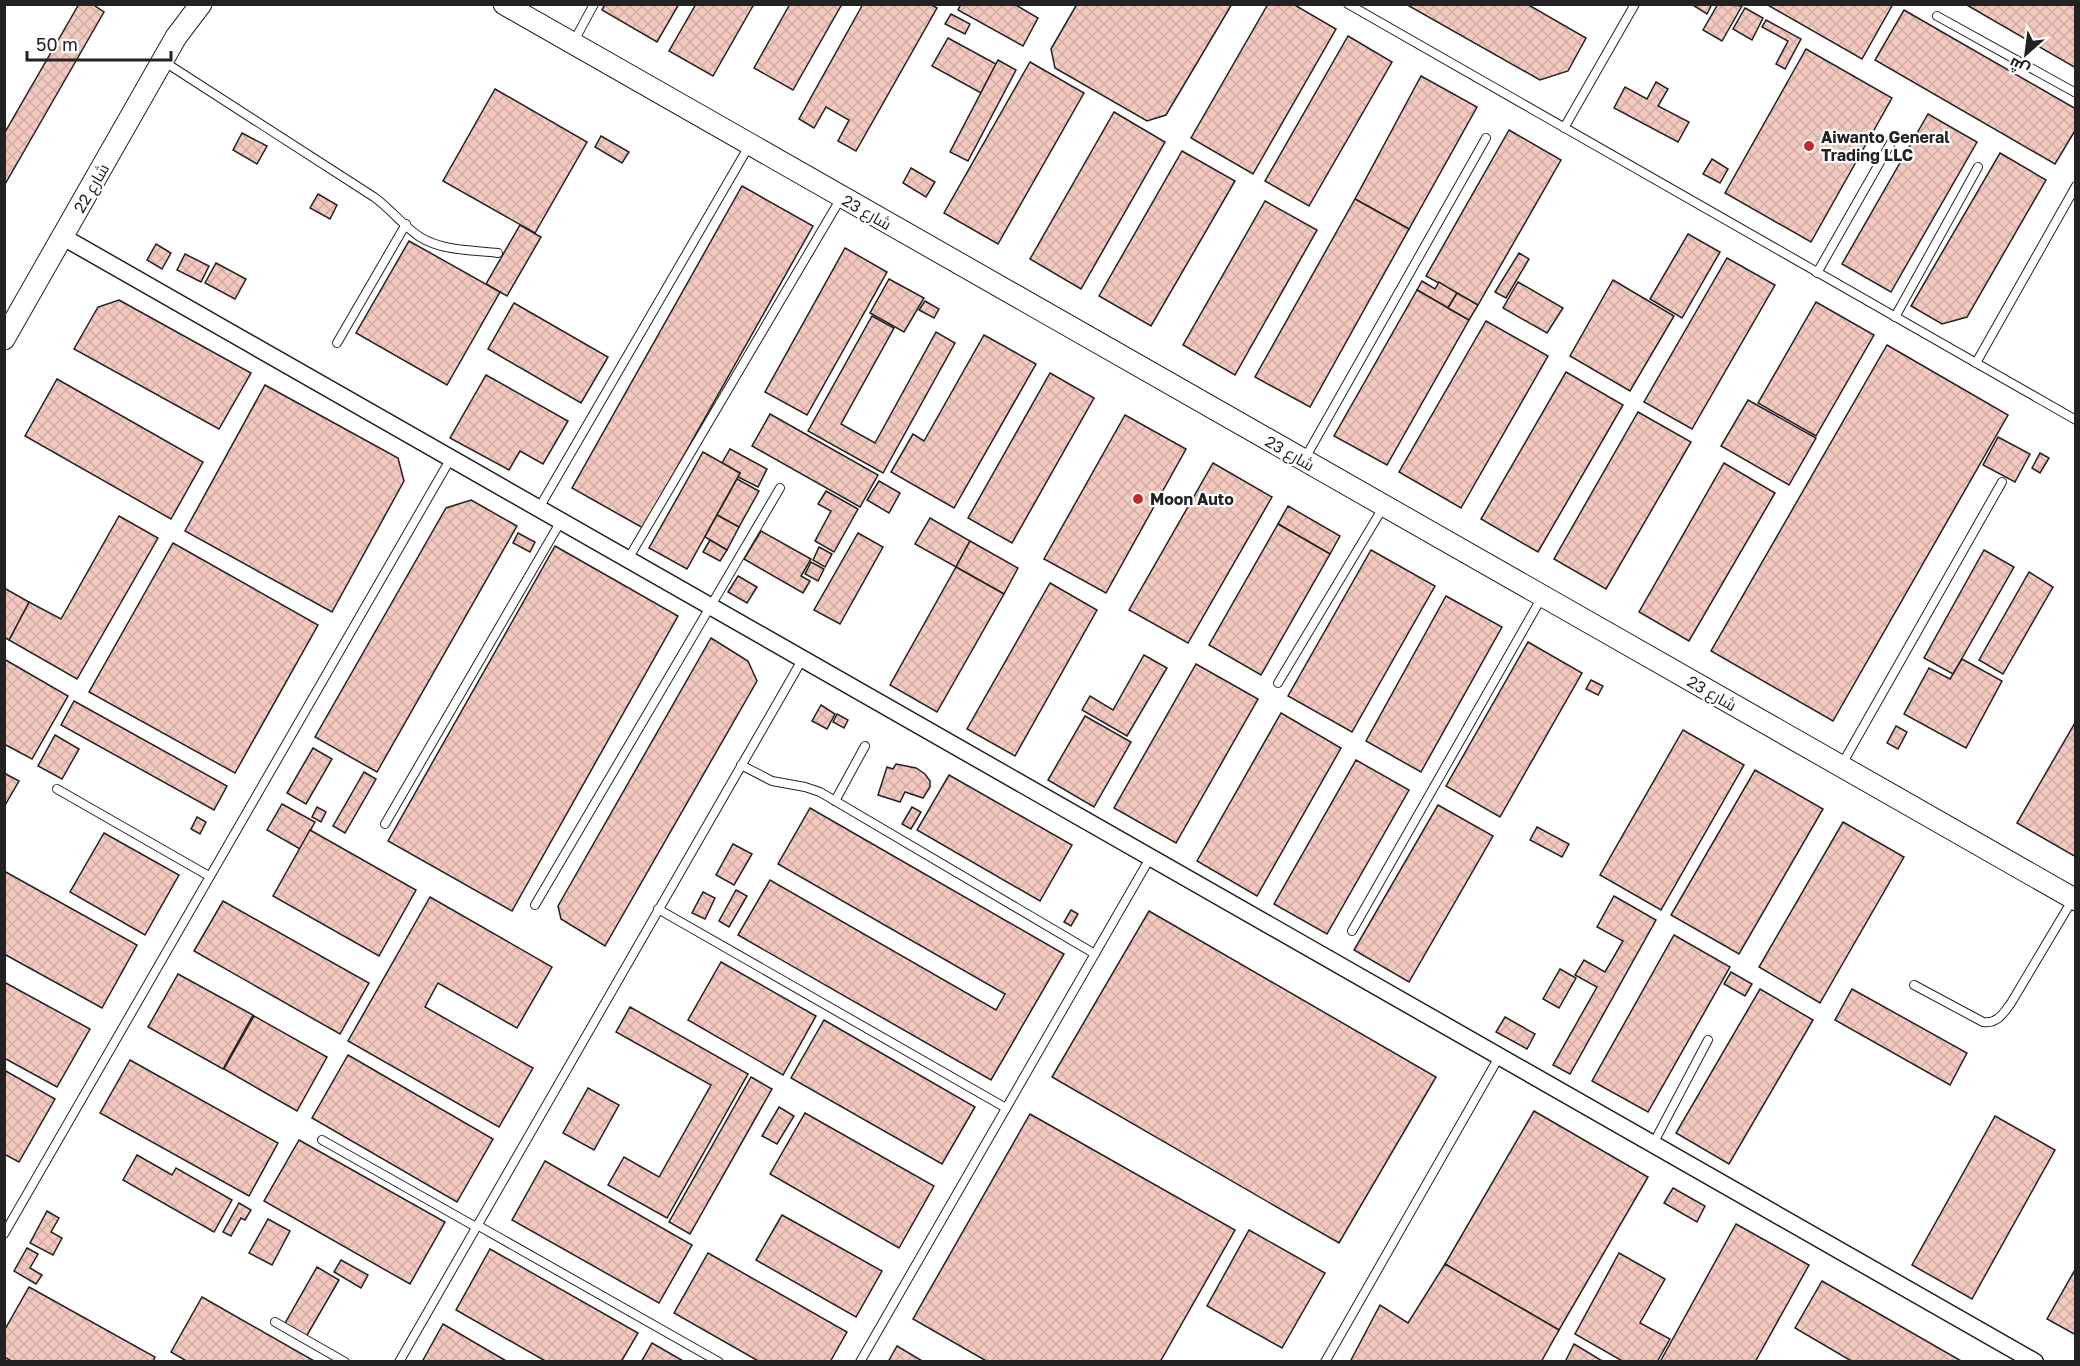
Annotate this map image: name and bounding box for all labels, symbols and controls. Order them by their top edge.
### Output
scale bar [27,24,171,62]
north arrow [1996,24,2056,84]
text: 50 m [36,33,78,55]
text: ش [2005,54,2033,81]
place label: Aiwanto General Trading LLC [1821,127,1950,165]
marker: Aiwanto General Trading LLC [1802,139,1816,153]
street label: شارع 22 [69,160,115,217]
street label: شارع 23 [838,190,895,236]
street label: شارع 23 [1261,431,1318,477]
place label: Moon Auto [1150,489,1234,509]
marker: Moon Auto [1131,492,1145,506]
street label: شارع 23 [1683,671,1740,717]

